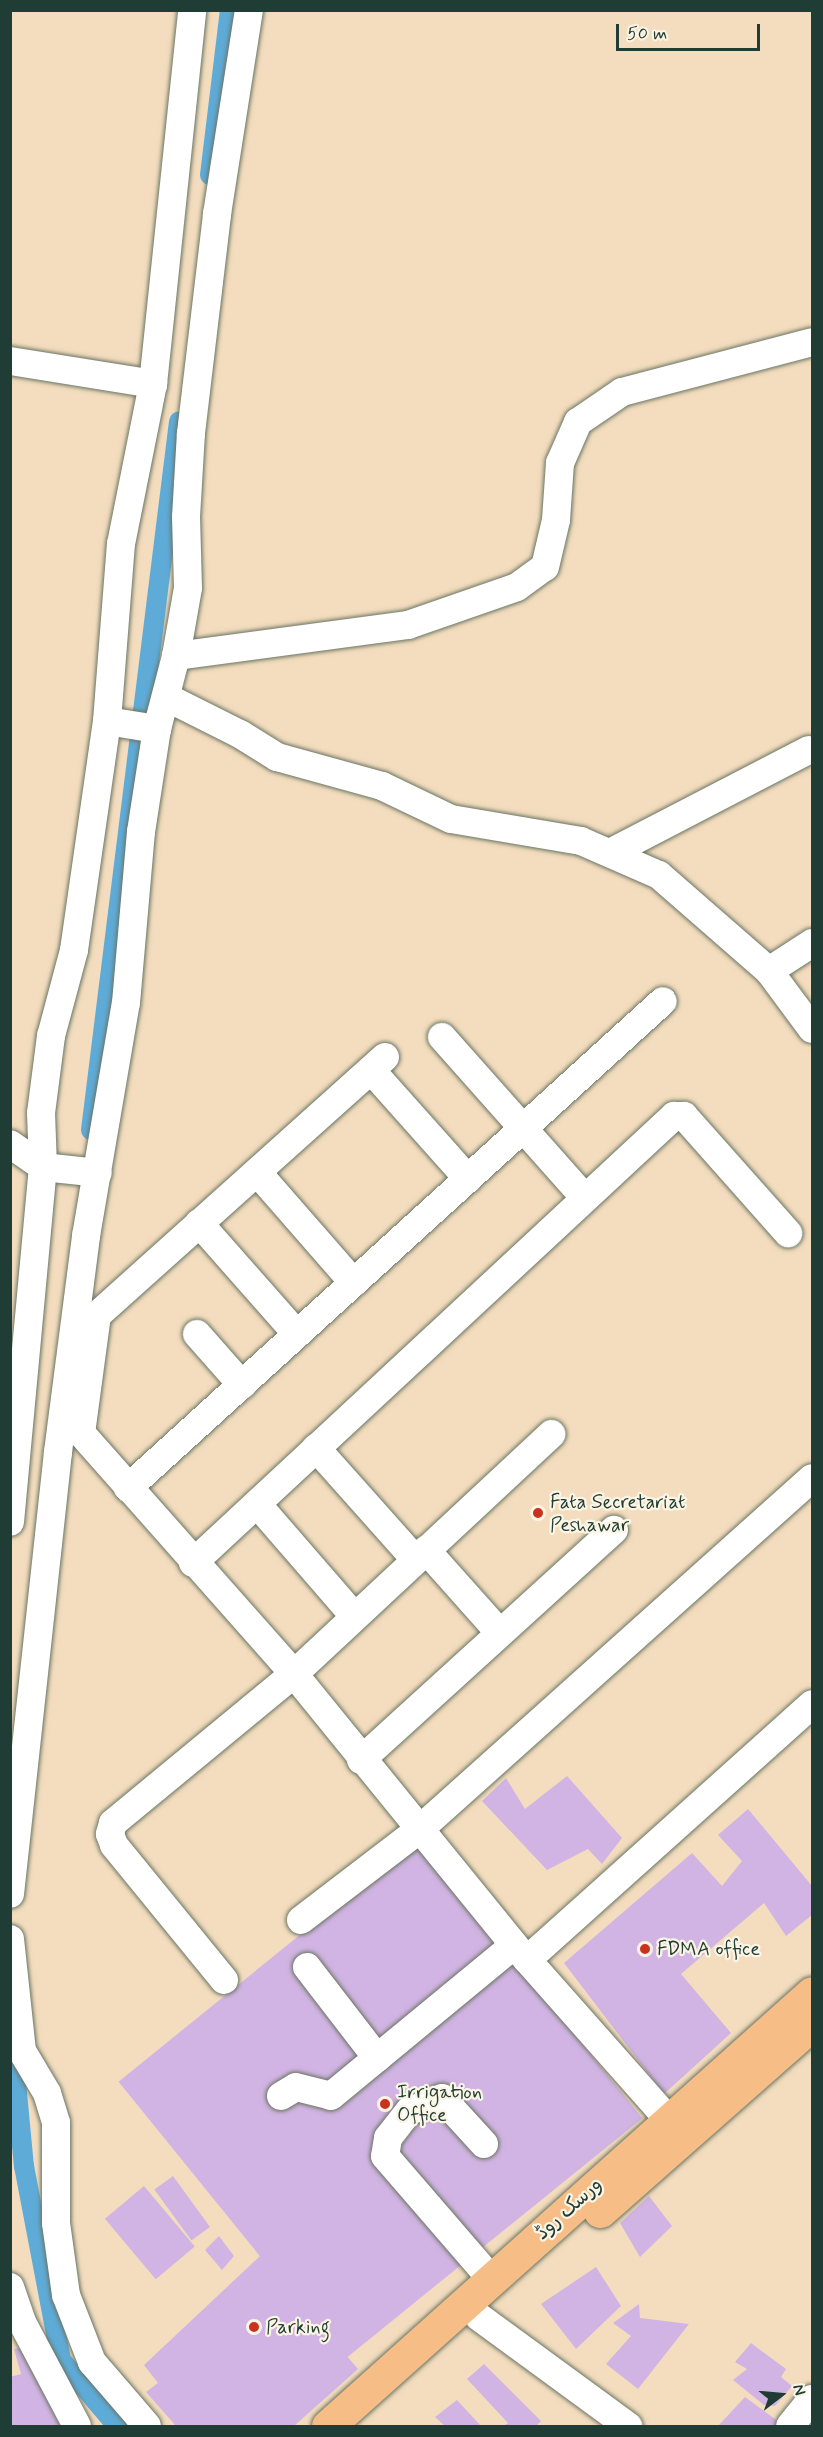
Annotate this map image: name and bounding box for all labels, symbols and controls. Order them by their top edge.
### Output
scale bar [619,12,763,50]
text: 50 m [627,22,667,46]
place label: Fata Secretariat Peshawar [550,1490,695,1537]
marker: Fata Secretariat Peshawar [531,1506,545,1520]
place label: FDMA office [657,1937,760,1961]
marker: FDMA office [638,1942,652,1956]
place label: Irrigation Office [397,2080,482,2127]
marker: Irrigation Office [378,2097,392,2111]
street label: ورسک روڈ [531,2173,607,2245]
place label: Parking [266,2315,330,2339]
marker: Parking [247,2320,261,2334]
north arrow [751,2365,811,2425]
text: N [787,2382,810,2398]

